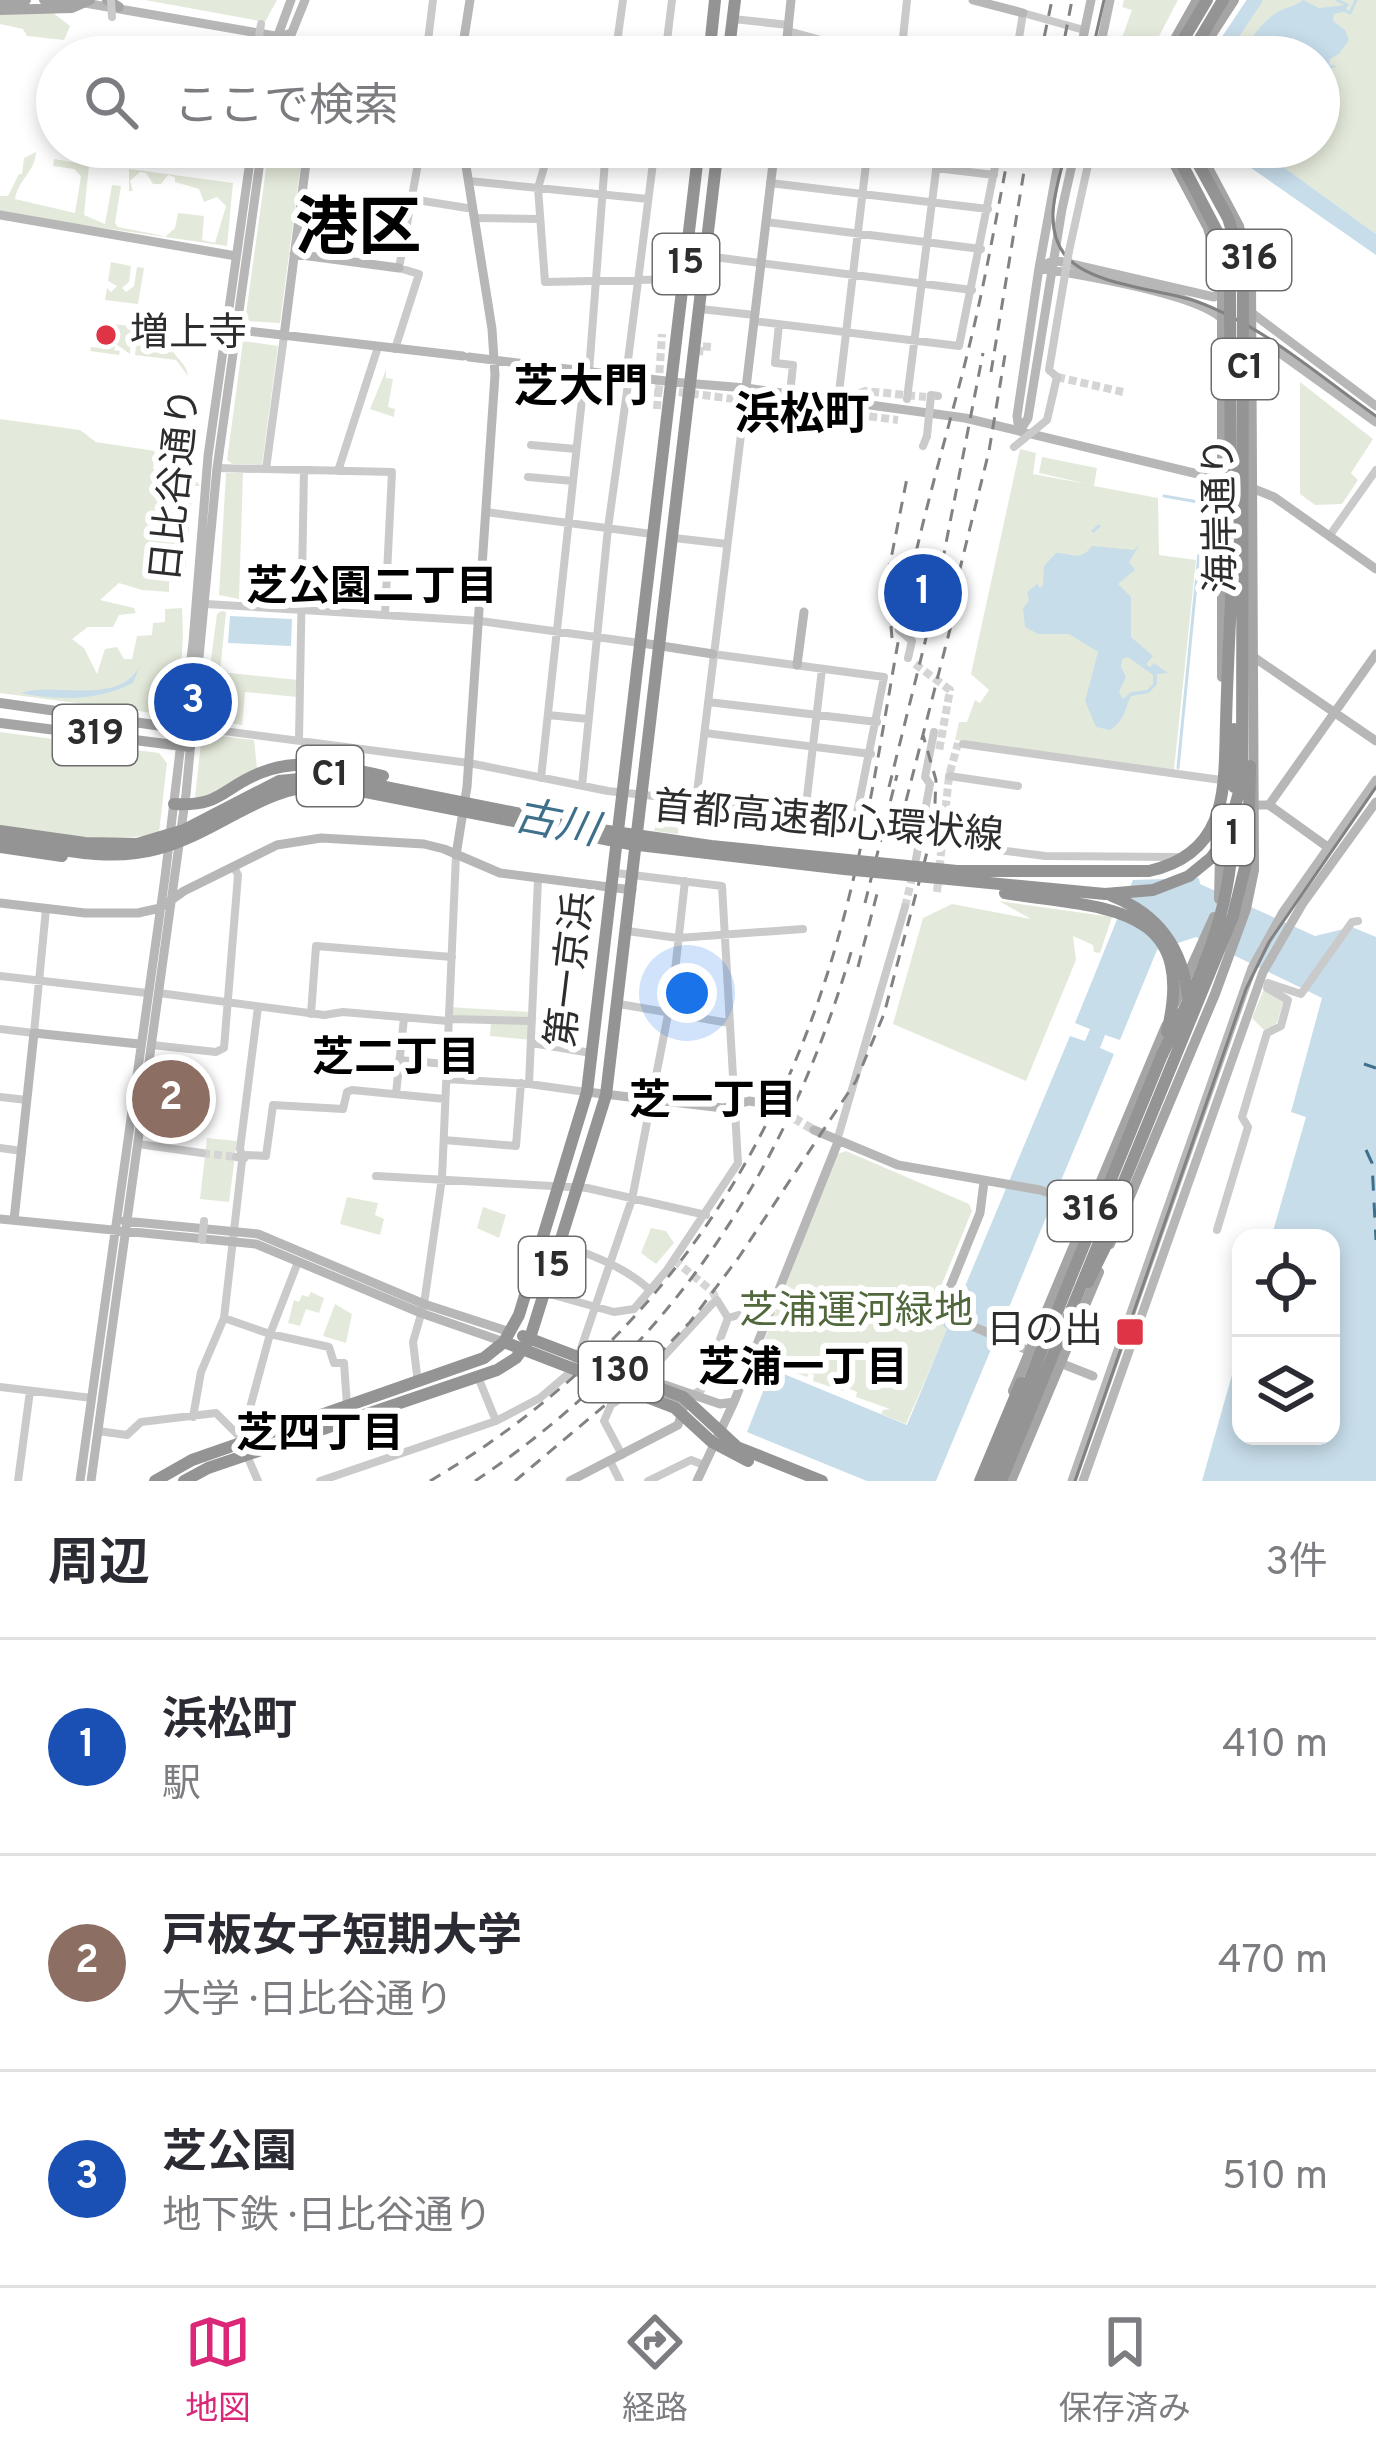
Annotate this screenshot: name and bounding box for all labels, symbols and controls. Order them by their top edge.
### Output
search box [36,36,1340,168]
icon: search [78,69,144,135]
text: ここで検索 [174,80,399,137]
district label: 港区 [295,192,421,272]
road number: 316 [1207,230,1291,290]
road number: 15 [653,234,719,294]
place label: 増上寺 [130,311,247,360]
marker: 増上寺 [93,322,119,348]
road number: C1 [1212,339,1278,399]
district label: 芝大門 [513,361,649,418]
street label: 日比谷通り [143,385,213,585]
district label: 浜松町 [734,389,870,446]
street label: 海岸通り [1197,437,1249,593]
pin: 1 [884,548,962,638]
district label: 芝公園二丁目 [246,563,498,616]
pin: 3 [154,657,232,747]
road number: 319 [53,705,137,765]
road number: C1 [297,746,363,806]
street label: 首都高速都心環状線 [651,784,1005,864]
water label: 古川 [510,792,606,861]
road number: 1 [1212,805,1254,865]
street label: 第一京浜 [539,890,607,1050]
your location [657,963,717,1023]
district label: 芝二丁目 [312,1034,480,1087]
pin: 2 [132,1054,210,1144]
district label: 芝一丁目 [629,1077,797,1130]
road number: 316 [1048,1181,1132,1241]
map controls [1232,1229,1340,1445]
button: locate [1232,1229,1340,1337]
road number: 15 [519,1237,585,1297]
park label: 芝浦運河緑地 [739,1289,973,1338]
place label: 日の出 [986,1308,1103,1357]
marker: 日の出 [1114,1316,1146,1348]
button: layers [1232,1337,1340,1445]
road number: 130 [579,1342,663,1402]
district label: 芝浦一丁目 [698,1344,908,1397]
district label: 芝四丁目 [236,1410,404,1463]
text: 周辺 [48,1534,150,1599]
text: 3件 [1266,1540,1328,1589]
text: 浜松町 [162,1694,297,1751]
text: 1 [79,1722,95,1771]
text: 410 m [1222,1722,1328,1771]
text: 駅 [162,1762,201,1811]
text: 戸板女子短期大学 [162,1910,522,1967]
text: 2 [75,1938,99,1987]
text: 470 m [1218,1938,1328,1987]
text: 大学 · 日比谷通り [162,1978,453,2027]
text: 芝公園 [162,2126,297,2183]
text: 3 [75,2154,99,2203]
text: 510 m [1222,2154,1328,2203]
text: 地下鉄 · 日比谷通り [162,2194,492,2243]
tab: 地図 [185,2309,251,2432]
tab: 経路 [622,2309,688,2432]
tab: 保存済み [1059,2309,1191,2432]

